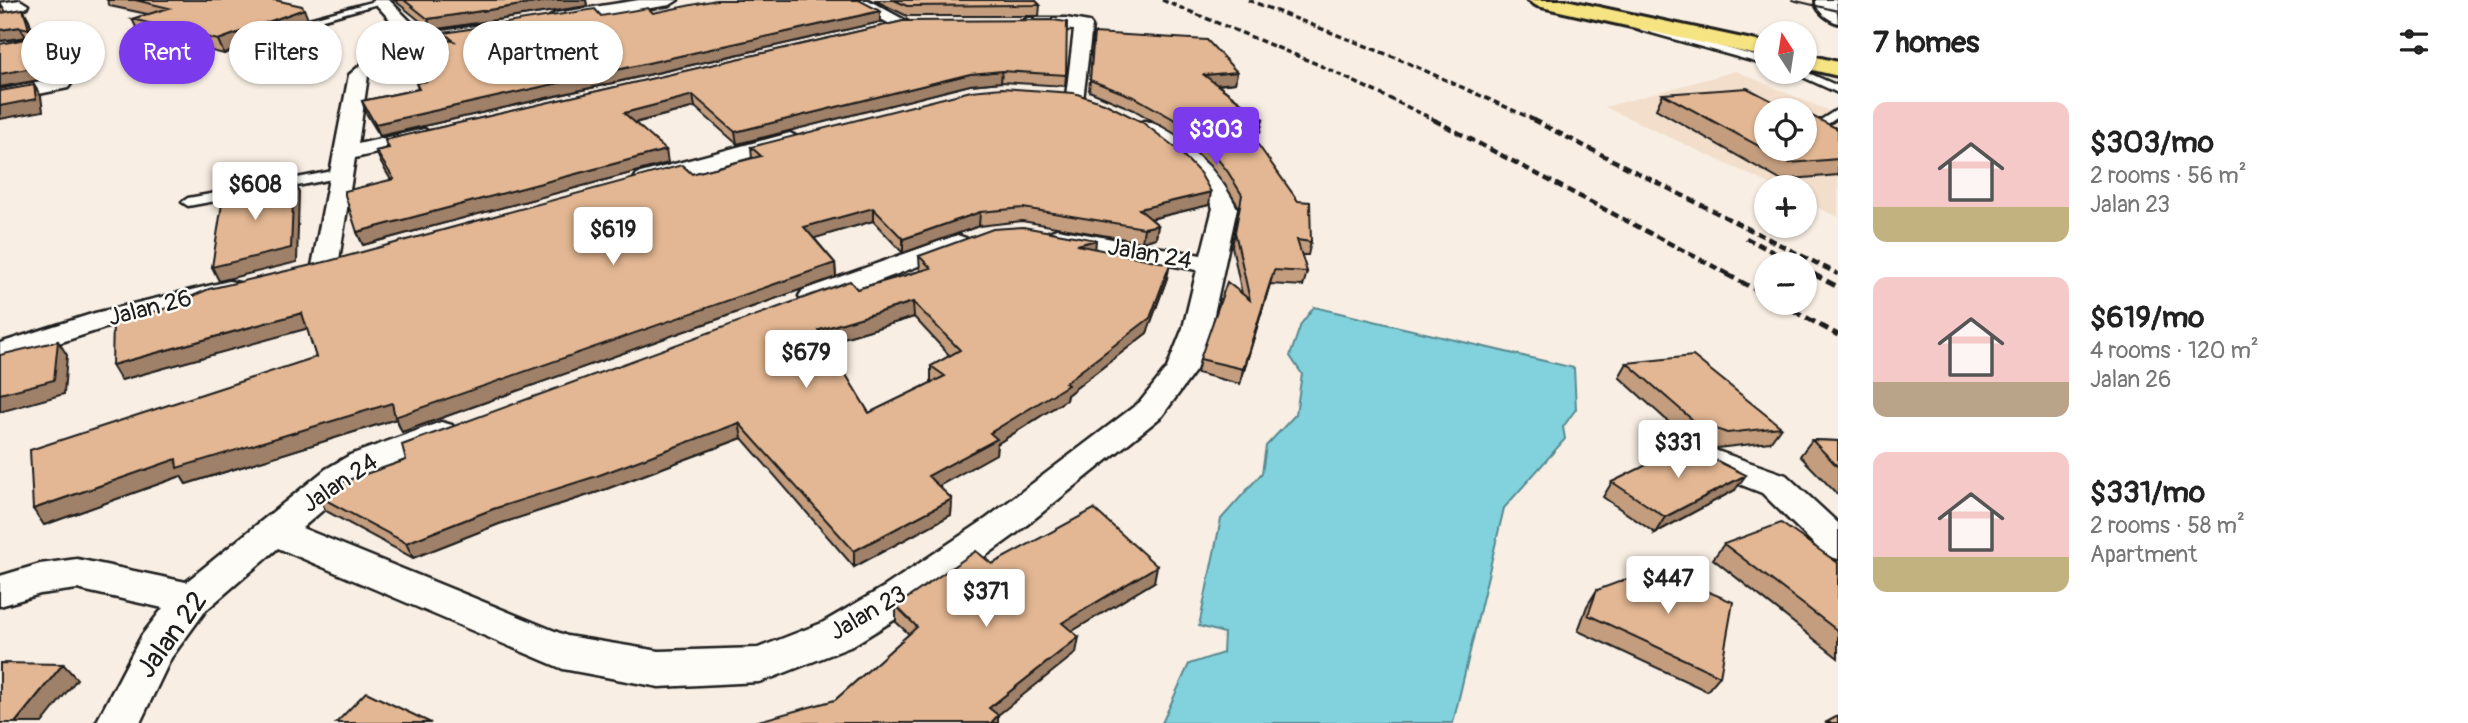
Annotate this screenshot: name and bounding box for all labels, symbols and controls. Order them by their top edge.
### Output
chip: Buy [21,21,105,84]
chip: Rent [119,21,215,84]
chip: Filters [229,21,342,84]
chip: New [356,21,449,84]
chip: Apartment [463,21,623,84]
north arrow [1754,21,1816,84]
map controls [1754,21,1817,315]
icon: filters [2395,23,2433,61]
text: 7 homes [1873,24,1980,61]
button: locate [1754,98,1817,161]
pin: $303 [1175,108,1257,167]
text: $303 [1189,115,1243,144]
text: $303/mo [2090,124,2214,161]
icon: home [1929,130,2013,214]
text: 2 rooms · 56 m² [2090,161,2247,190]
pin: $608 [214,162,296,222]
text: $608 [228,170,282,199]
button: + [1754,175,1817,238]
text: Jalan 23 [2090,190,2170,219]
pin: $619 [572,208,654,267]
text: $619 [590,215,636,244]
street label: Jalan 24 [1106,232,1194,276]
button: − [1754,252,1817,315]
street label: Jalan 26 [105,284,195,332]
text: $619/mo [2090,299,2204,336]
icon: home [1929,305,2013,389]
pin: $679 [765,330,847,390]
text: 4 rooms · 120 m² [2090,336,2259,365]
text: $679 [781,338,831,367]
text: Jalan 26 [2090,365,2171,394]
pin: $331 [1637,420,1719,480]
text: $331 [1654,428,1702,457]
street label: Jalan 24 [297,447,383,519]
text: $331/mo [2090,474,2205,511]
icon: home [1929,480,2013,564]
text: 2 rooms · 58 m² [2090,511,2245,540]
text: Apartment [2090,540,2197,569]
pin: $447 [1627,556,1709,616]
text: $447 [1642,564,1694,593]
pin: $371 [945,570,1027,629]
text: $371 [963,577,1009,606]
street label: Jalan 23 [825,580,911,646]
street label: Jalan 22 [129,585,215,685]

